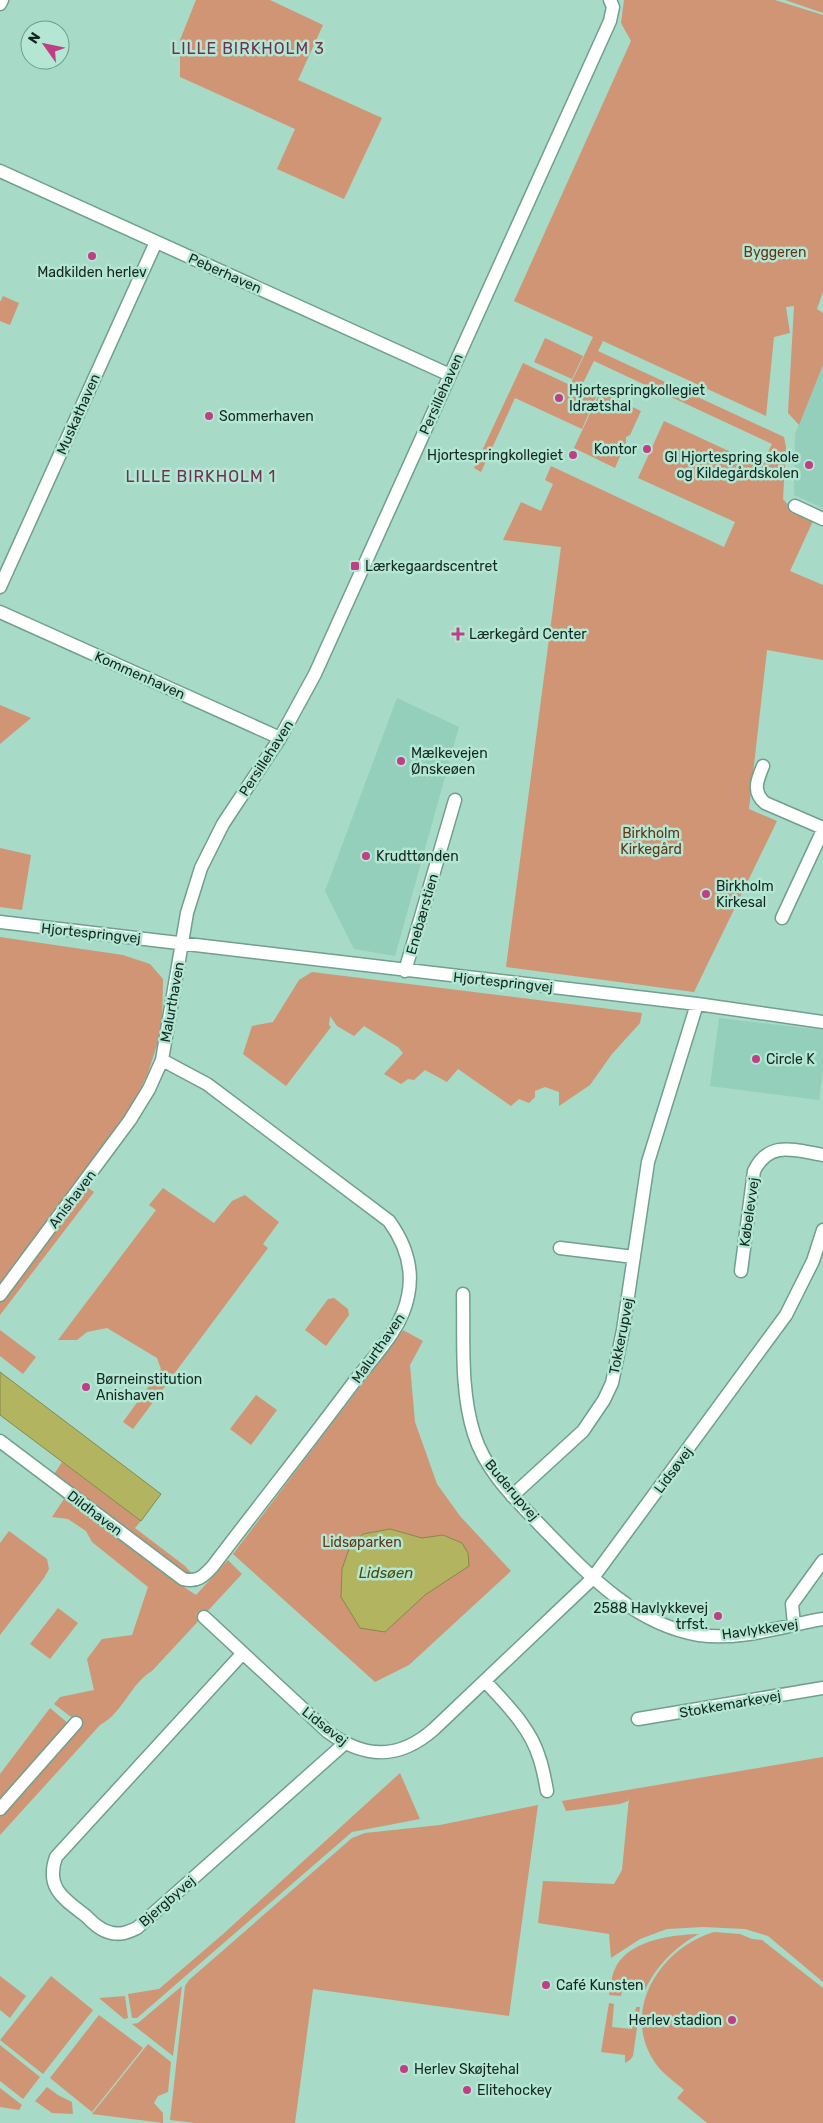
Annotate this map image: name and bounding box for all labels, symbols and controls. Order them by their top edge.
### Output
north arrow [20,20,70,70]
text: N [25,29,44,47]
district label: LILLE BIRKHOLM 3 [171,39,325,58]
park label: Byggeren [744,244,806,261]
marker: Madkilden herlev [86,250,98,262]
street label: Peberhaven [186,250,264,297]
place label: Madkilden herlev [37,264,147,281]
street label: Persillehaven [416,351,467,437]
street label: Muskathaven [53,371,104,457]
place label: Hjortespringkollegiet Idrætshal [569,382,705,415]
marker: Hjortespringkollegiet Idrætshal [553,392,565,404]
place label: Sommerhaven [219,408,314,425]
marker: Sommerhaven [203,410,215,422]
place label: Kontor [594,441,638,458]
marker: Kontor [641,443,653,455]
place label: Hjortespringkollegiet [427,447,564,464]
marker: Hjortespringkollegiet [567,449,579,461]
place label: Gl Hjortespring skole og Kildegårdskolen [665,449,799,482]
marker: Gl Hjortespring skole og Kildegårdskolen [803,459,815,471]
district label: LILLE BIRKHOLM 1 [126,467,276,486]
place label: Lærkegaardscentret [365,558,498,575]
marker: Lærkegaardscentret [349,560,361,572]
place label: Lærkegård Center [469,626,587,643]
marker: Lærkegård Center [451,627,465,641]
street label: Kommenhaven [92,648,188,703]
street label: Persillehaven [236,717,297,799]
place label: Mælkevejen Ønskeøen [411,745,488,778]
marker: Mælkevejen Ønskeøen [395,755,407,767]
park label: Birkholm Kirkegård [620,825,682,858]
place label: Krudttønden [376,848,459,865]
marker: Krudttønden [360,850,372,862]
street label: Enebærstien [403,872,442,956]
place label: Birkholm Kirkesal [716,878,774,911]
marker: Birkholm Kirkesal [700,888,712,900]
street label: Hjortespringvej [40,920,142,947]
street label: Malurthaven [157,961,188,1044]
street label: Hjortespringvej [452,969,554,996]
place label: Circle K [766,1051,815,1068]
marker: Circle K [750,1053,762,1065]
street label: Anishaven [45,1167,100,1232]
street label: Købelevvej [736,1176,763,1248]
street label: Tokkerupvej [606,1296,637,1376]
street label: Malurthaven [348,1310,409,1387]
place label: Børneinstitution Anishaven [96,1371,202,1404]
marker: Børneinstitution Anishaven [80,1381,92,1393]
street label: Lidsøvej [651,1444,696,1497]
street label: Buderupvej [481,1456,542,1524]
street label: Dildhaven [64,1487,126,1540]
park label: Lidsøparken [322,1534,402,1551]
water label: Lidsøen [359,1564,413,1582]
place label: 2588 Havlykkevej trfst. [593,1600,708,1633]
marker: 2588 Havlykkevej trfst. [712,1610,724,1622]
street label: Havlykkevej [721,1616,799,1643]
street label: Stokkemarkevej [678,1687,782,1722]
street label: Lidsøvej [298,1703,351,1750]
street label: Bjergbyvej [136,1872,199,1930]
place label: Café Kunsten [556,1977,643,1994]
marker: Café Kunsten [540,1979,552,1991]
place label: Herlev stadion [628,2012,722,2029]
marker: Herlev stadion [726,2014,738,2026]
place label: Herlev Skøjtehal [414,2061,519,2078]
marker: Herlev Skøjtehal [398,2063,410,2075]
place label: Elitehockey [477,2082,552,2099]
marker: Elitehockey [461,2084,473,2096]

